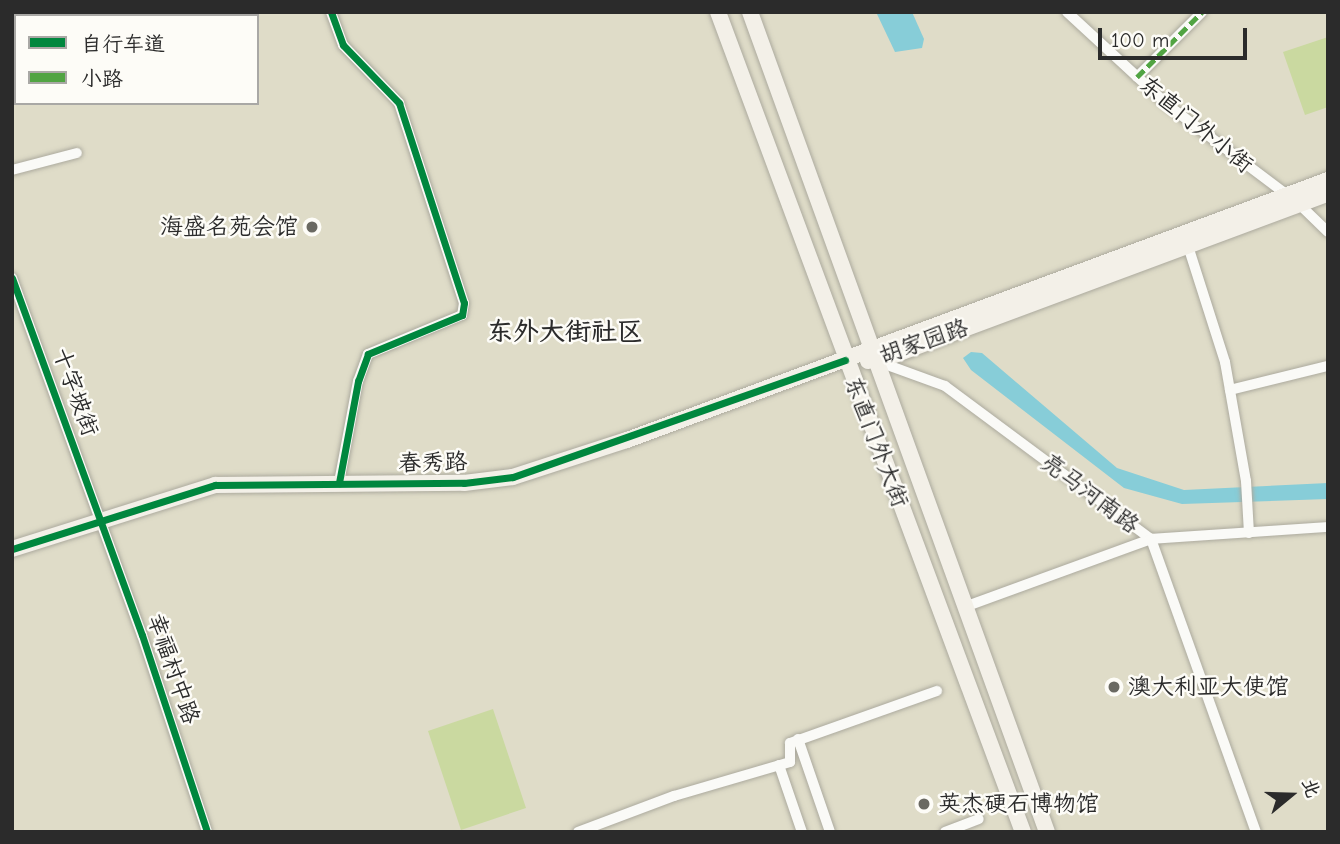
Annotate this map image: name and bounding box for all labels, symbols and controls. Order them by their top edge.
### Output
legend [14,14,259,105]
scale bar [1102,14,1251,58]
text: 100 m [1111,28,1169,52]
text: 自行车道 [81,32,165,56]
text: 小路 [81,67,123,91]
street label: 东直门外小街 [1134,71,1258,179]
place label: 海盛名苑会馆 [160,213,298,241]
marker: 海盛名苑会馆 [304,219,320,235]
street label: 胡家园路 [876,314,972,370]
district label: 东外大街社区 [487,317,643,349]
street label: 十字坡街 [46,344,104,440]
street label: 东直门外大街 [838,373,914,511]
street label: 亮马河南路 [1036,448,1144,540]
street label: 春秀路 [398,449,468,477]
street label: 幸福村中路 [141,610,205,728]
place label: 澳大利亚大使馆 [1128,673,1289,701]
marker: 澳大利亚大使馆 [1106,679,1122,695]
north arrow [1256,760,1326,830]
text: 北 [1297,776,1324,801]
place label: 英杰硬石博物馆 [938,790,1099,818]
marker: 英杰硬石博物馆 [916,796,932,812]

